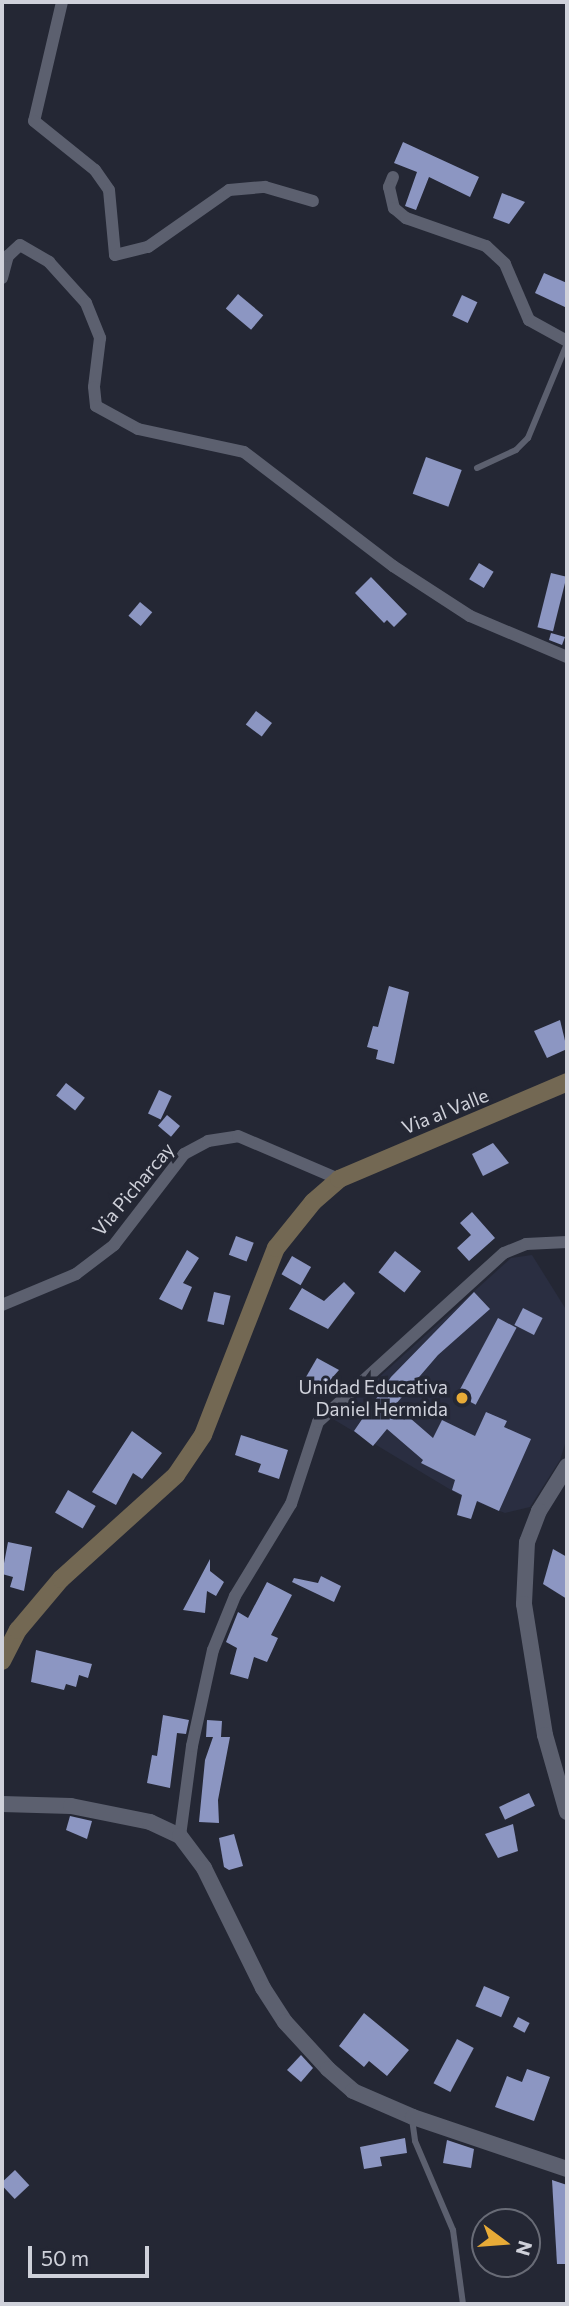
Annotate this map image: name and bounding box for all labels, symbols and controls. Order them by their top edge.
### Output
street label: Via al Valle [398,1083,492,1139]
street label: Via Picharcay [87,1138,179,1240]
place label: Unidad Educativa Daniel Hermida [298,1376,448,1420]
marker: Unidad Educativa Daniel Hermida [454,1390,470,1406]
north arrow [471,2208,541,2278]
scale bar [32,2232,152,2276]
text: N [512,2238,538,2258]
text: 50 m [41,2245,89,2270]

